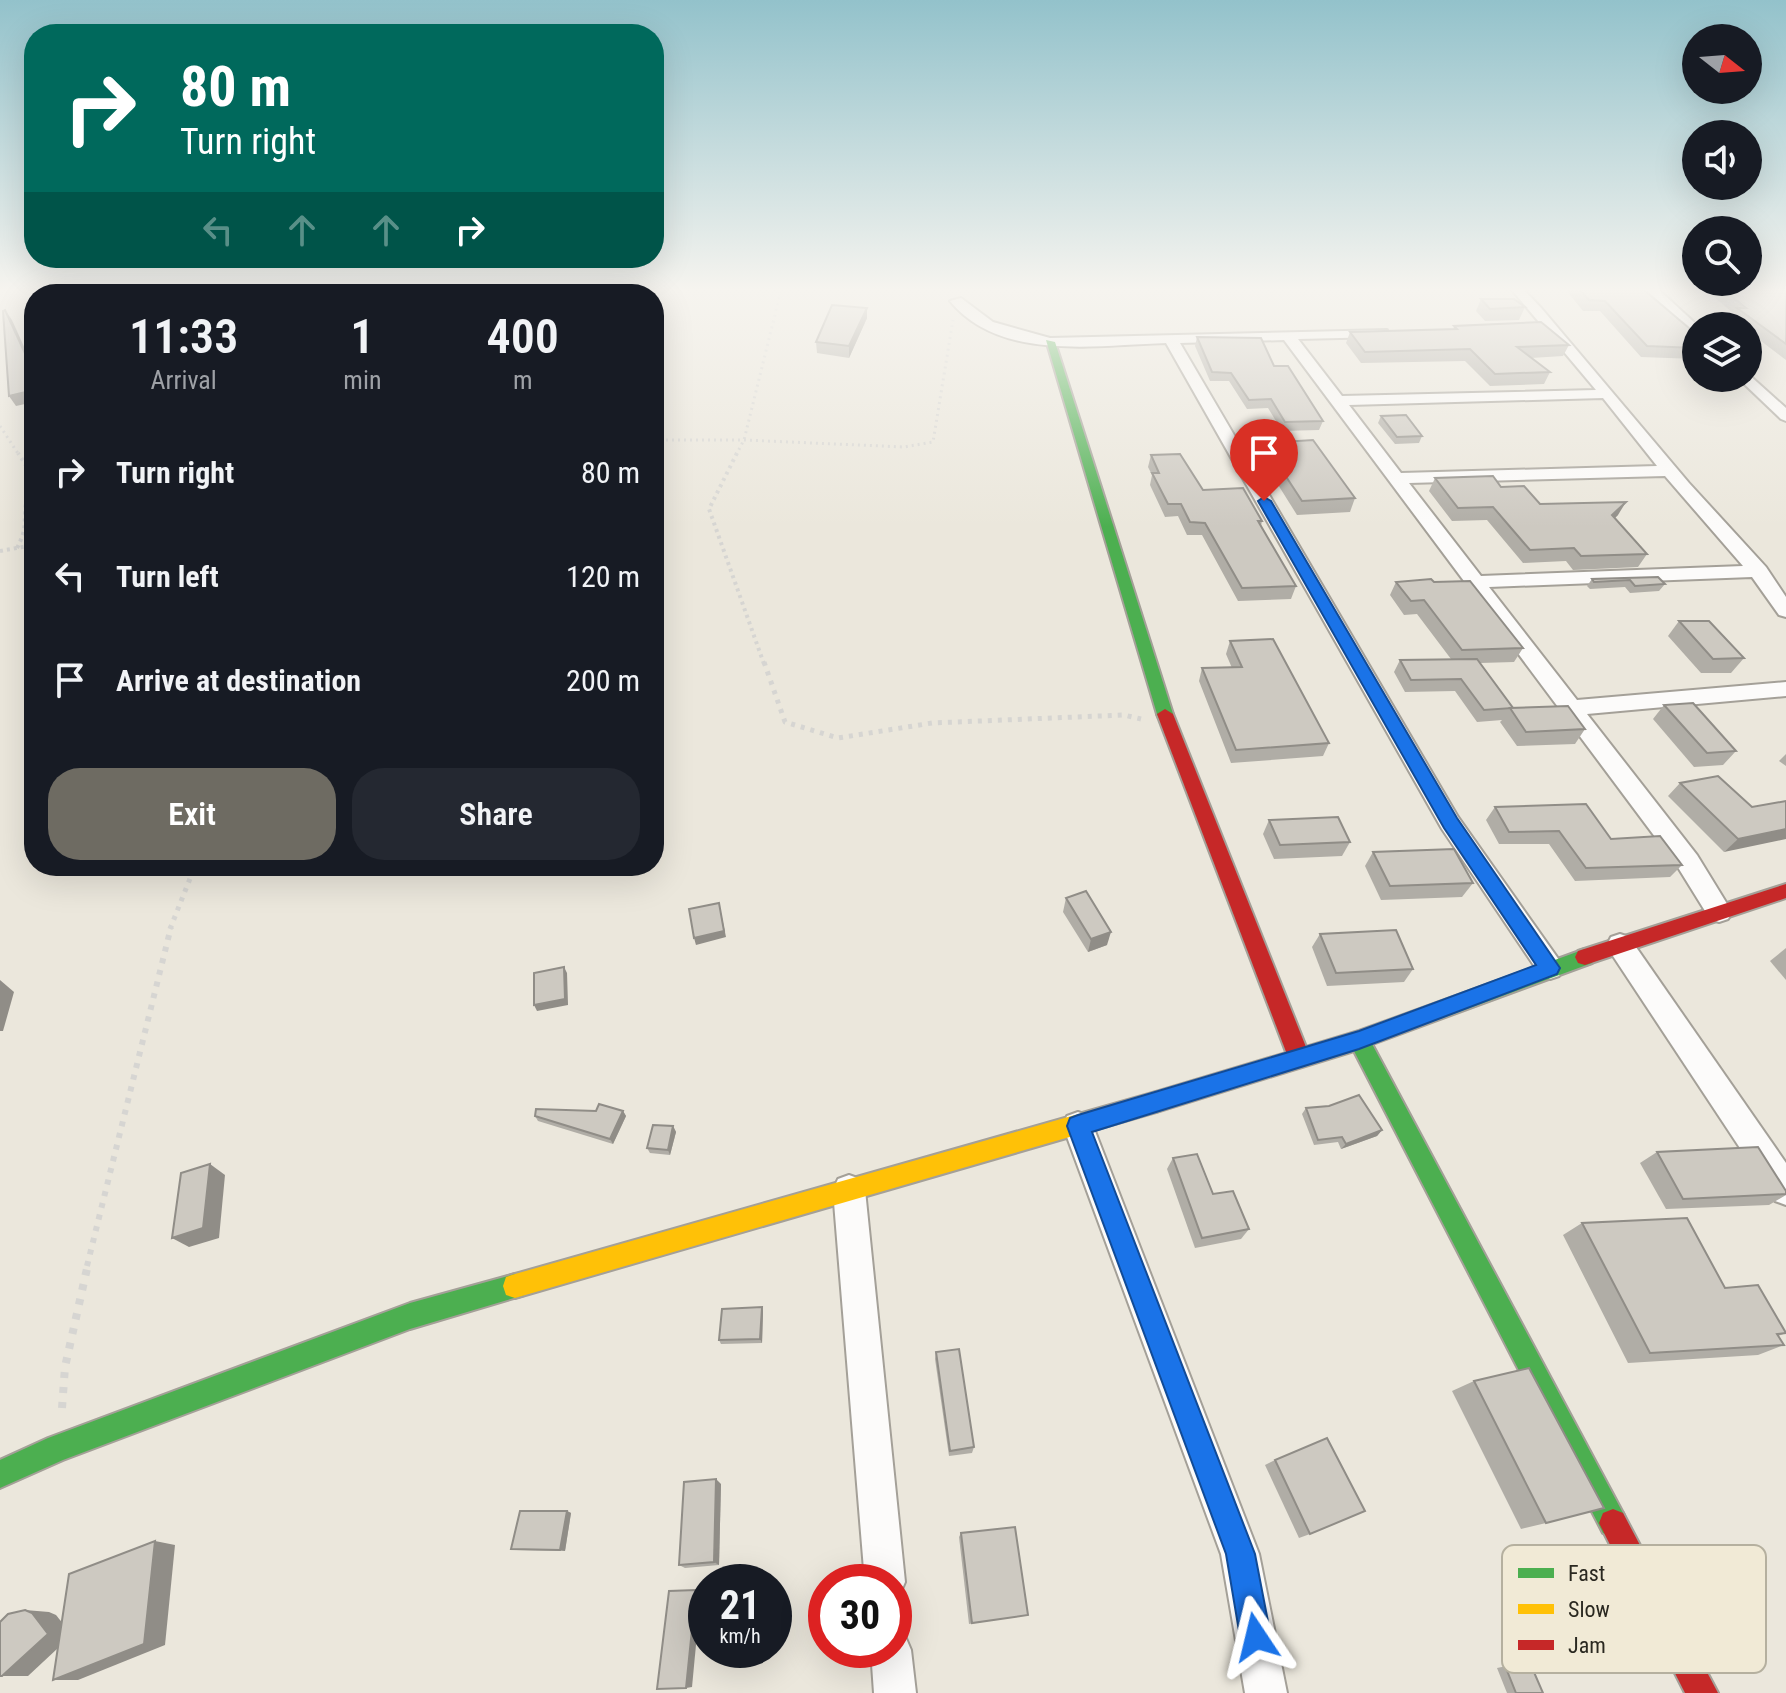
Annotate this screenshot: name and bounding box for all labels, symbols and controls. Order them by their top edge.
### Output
north arrow [1682,24,1762,104]
map controls [1682,24,1762,392]
text: 80 m [180,54,291,120]
icon: right [48,56,152,160]
button: sound [1682,120,1762,200]
text: Turn right [180,121,316,163]
icon: left [196,208,240,252]
icon: ahead [280,208,324,252]
icon: ahead [364,208,408,252]
icon: right [448,208,492,252]
button: search [1682,216,1762,296]
text: 11:33 [129,308,238,365]
text: 1 [350,308,374,365]
text: 400 [487,308,559,365]
button: layers [1682,312,1762,392]
text: Arrival [151,365,217,395]
text: min [343,365,381,395]
text: m [513,365,533,395]
pin [1230,419,1298,501]
icon: arrive [1242,431,1286,475]
icon: right [48,450,92,494]
text: Turn right [116,455,234,490]
text: 80 m [581,455,640,490]
icon: left [48,554,92,598]
text: Turn left [116,559,219,594]
text: 120 m [566,559,640,594]
icon: arrive [48,658,92,702]
text: Arrive at destination [116,663,361,698]
text: 200 m [566,663,640,698]
button: Exit [48,768,336,860]
button: Share [352,768,640,860]
legend [1502,1545,1766,1673]
text: Fast [1568,1561,1605,1586]
speed limit sign: 30 [808,1564,912,1668]
text: 21 [720,1582,760,1629]
position arrow [1214,1595,1298,1679]
text: Slow [1568,1597,1610,1622]
text: km/h [719,1624,761,1648]
text: Jam [1568,1633,1606,1658]

